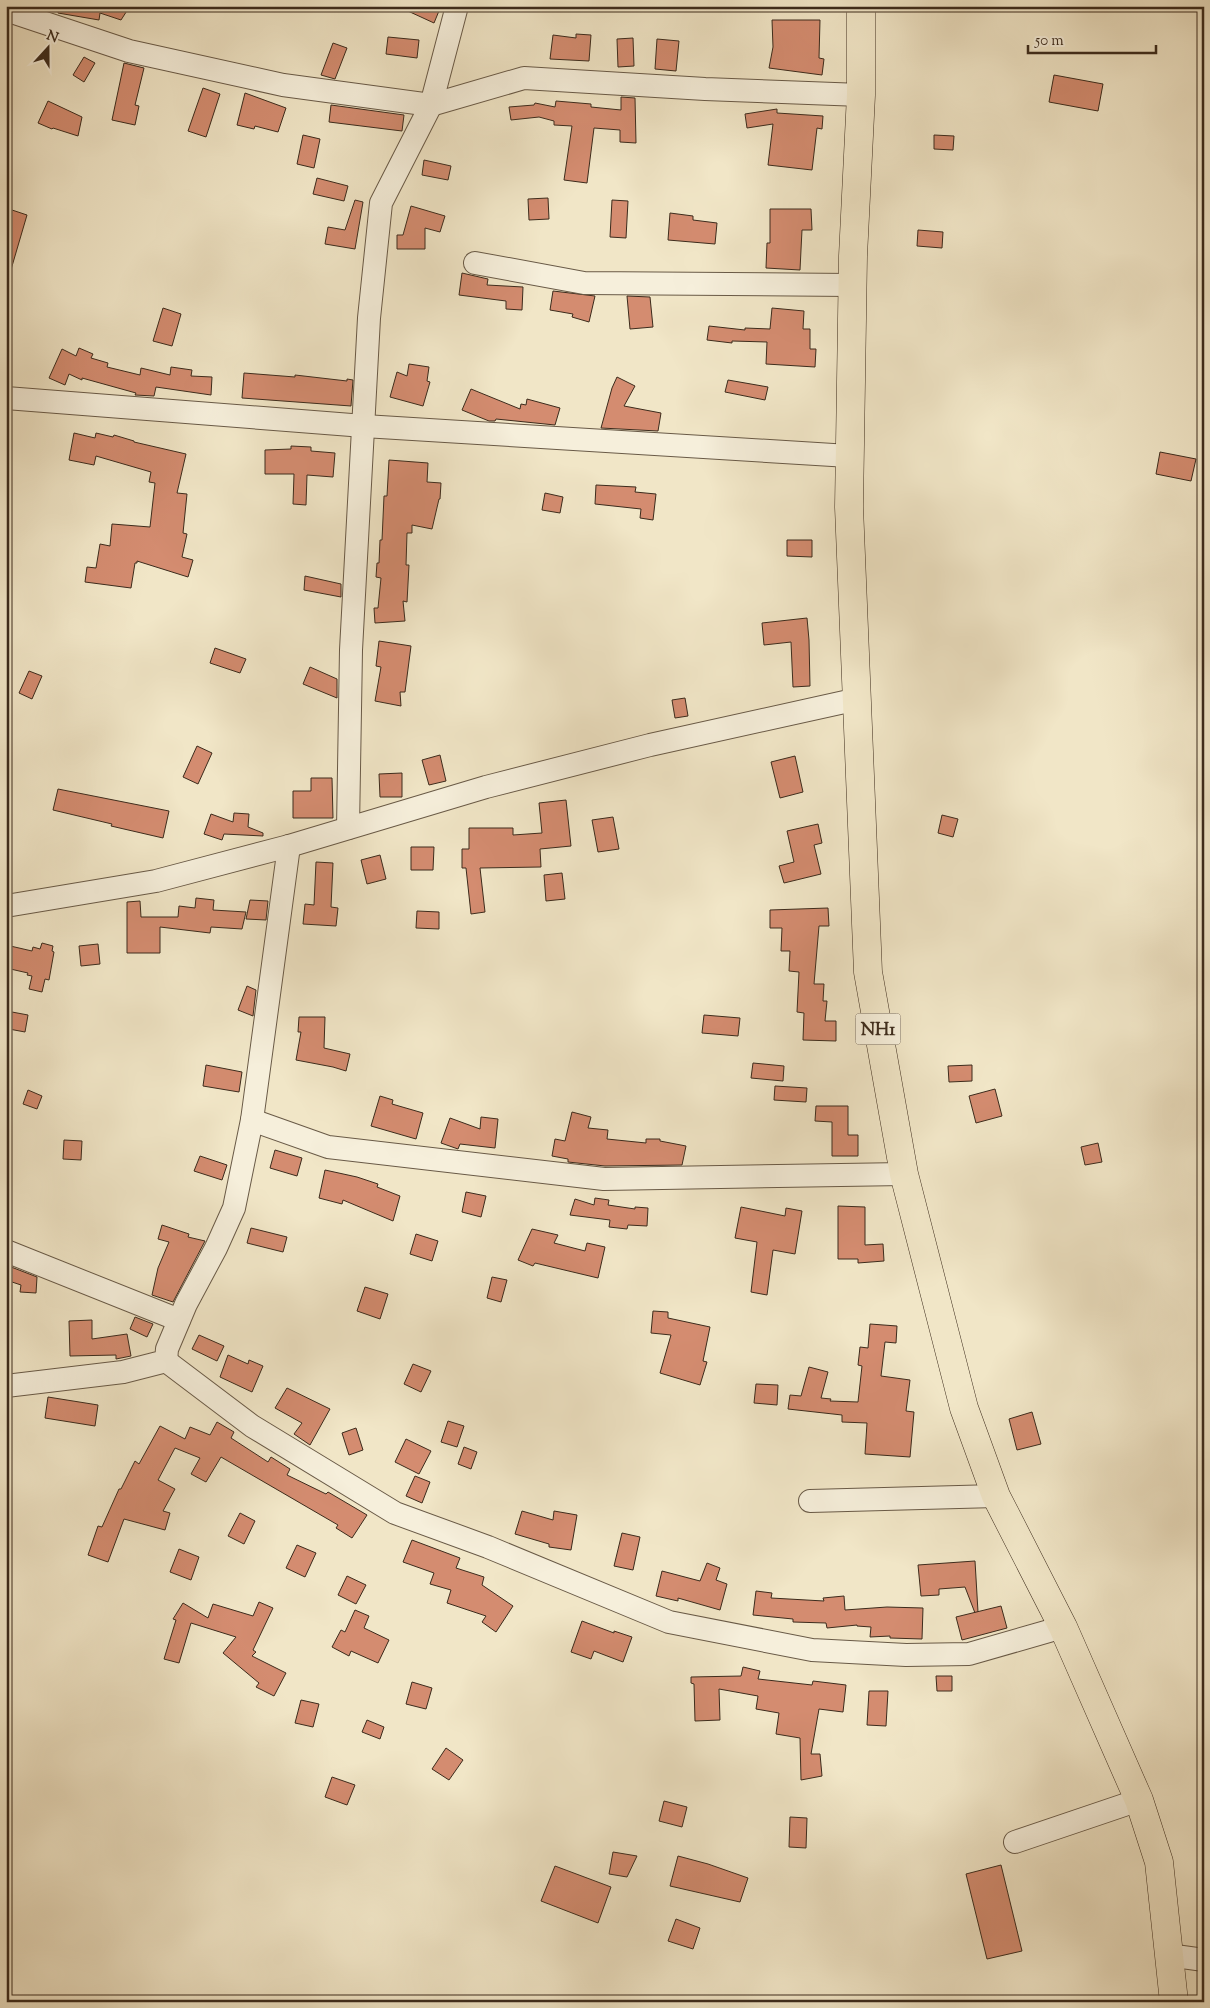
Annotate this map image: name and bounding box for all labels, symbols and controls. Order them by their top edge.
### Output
north arrow [22,22,72,72]
scale bar [1028,22,1155,54]
text: N [43,26,61,49]
text: 50 m [1034,31,1064,52]
road number: NH1 [856,1014,900,1044]

